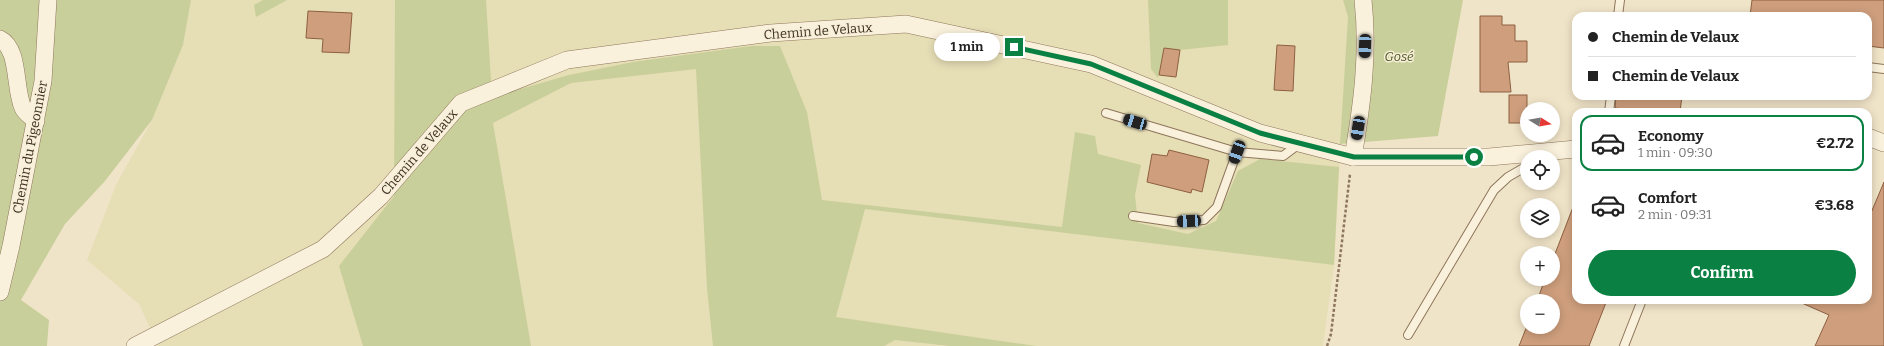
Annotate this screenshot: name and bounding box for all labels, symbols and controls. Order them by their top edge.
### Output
street label: Chemin de Velaux [763,20,873,42]
text: Chemin de Velaux [1612,28,1739,46]
callout: 1 min [934,33,1000,61]
car [1359,34,1371,58]
route end [1005,38,1023,56]
text: 1 min [951,39,983,54]
park label: Gosé [1384,49,1414,64]
text: Chemin de Velaux [1612,67,1739,85]
street label: Chemin du Pigeonnier [10,79,50,215]
north arrow [1520,102,1560,142]
map controls [1520,102,1560,334]
street label: Chemin de Velaux [378,106,460,198]
car [1122,113,1148,131]
car [1350,115,1366,141]
icon: car [1590,125,1626,161]
text: Economy [1638,127,1704,145]
text: €2.72 [1816,134,1854,152]
car [1227,139,1247,165]
text: 1 min · 09:30 [1638,145,1713,160]
route start [1465,148,1483,166]
button: locate [1520,150,1560,190]
icon: car [1590,187,1626,223]
text: Comfort [1638,189,1697,207]
text: €3.68 [1815,196,1854,214]
button: layers [1520,198,1560,238]
text: 2 min · 09:31 [1638,207,1712,222]
car [1177,214,1201,228]
button: + [1520,246,1560,286]
button: Confirm [1588,250,1856,296]
button: − [1520,294,1560,334]

